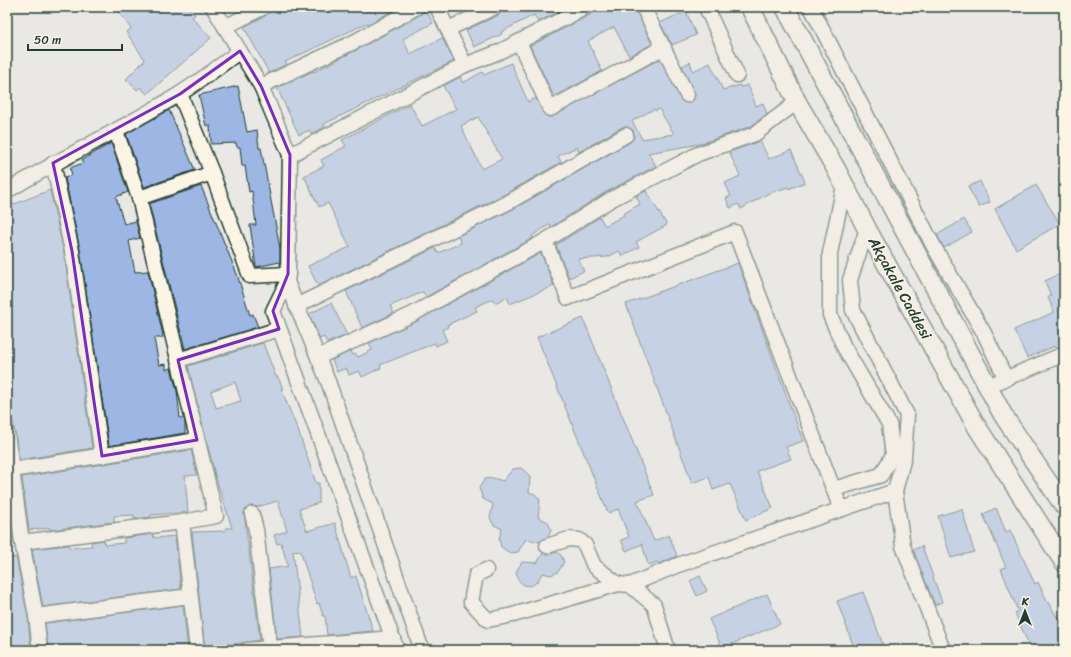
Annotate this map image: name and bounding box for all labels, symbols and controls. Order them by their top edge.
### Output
scale bar [28,26,122,52]
text: 50 m [34,29,61,51]
street label: Akçakale Caddesi [860,231,940,345]
north arrow [1005,591,1045,631]
text: K [1021,592,1030,611]

